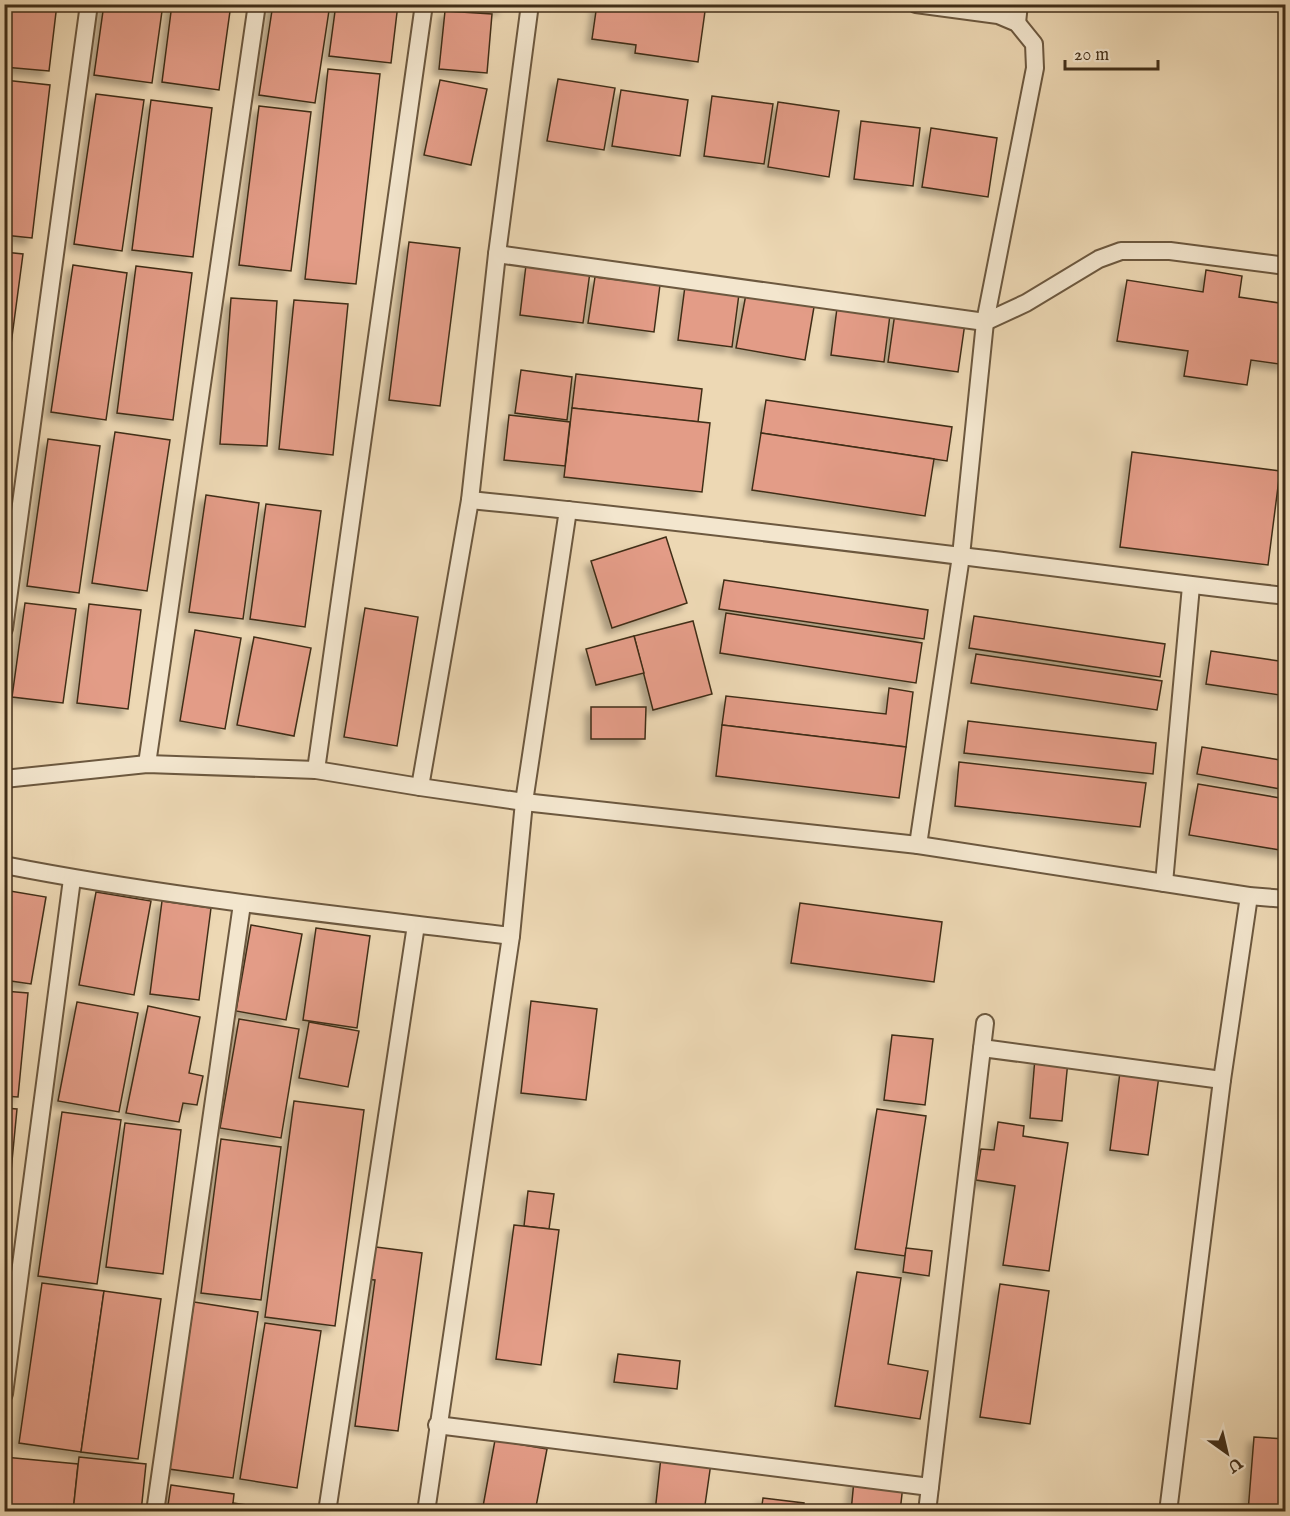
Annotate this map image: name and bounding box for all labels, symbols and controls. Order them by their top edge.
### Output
scale bar [1065,33,1158,71]
text: 20 m [1074,44,1109,67]
north arrow [1197,1423,1257,1483]
text: U [1223,1451,1246,1476]

